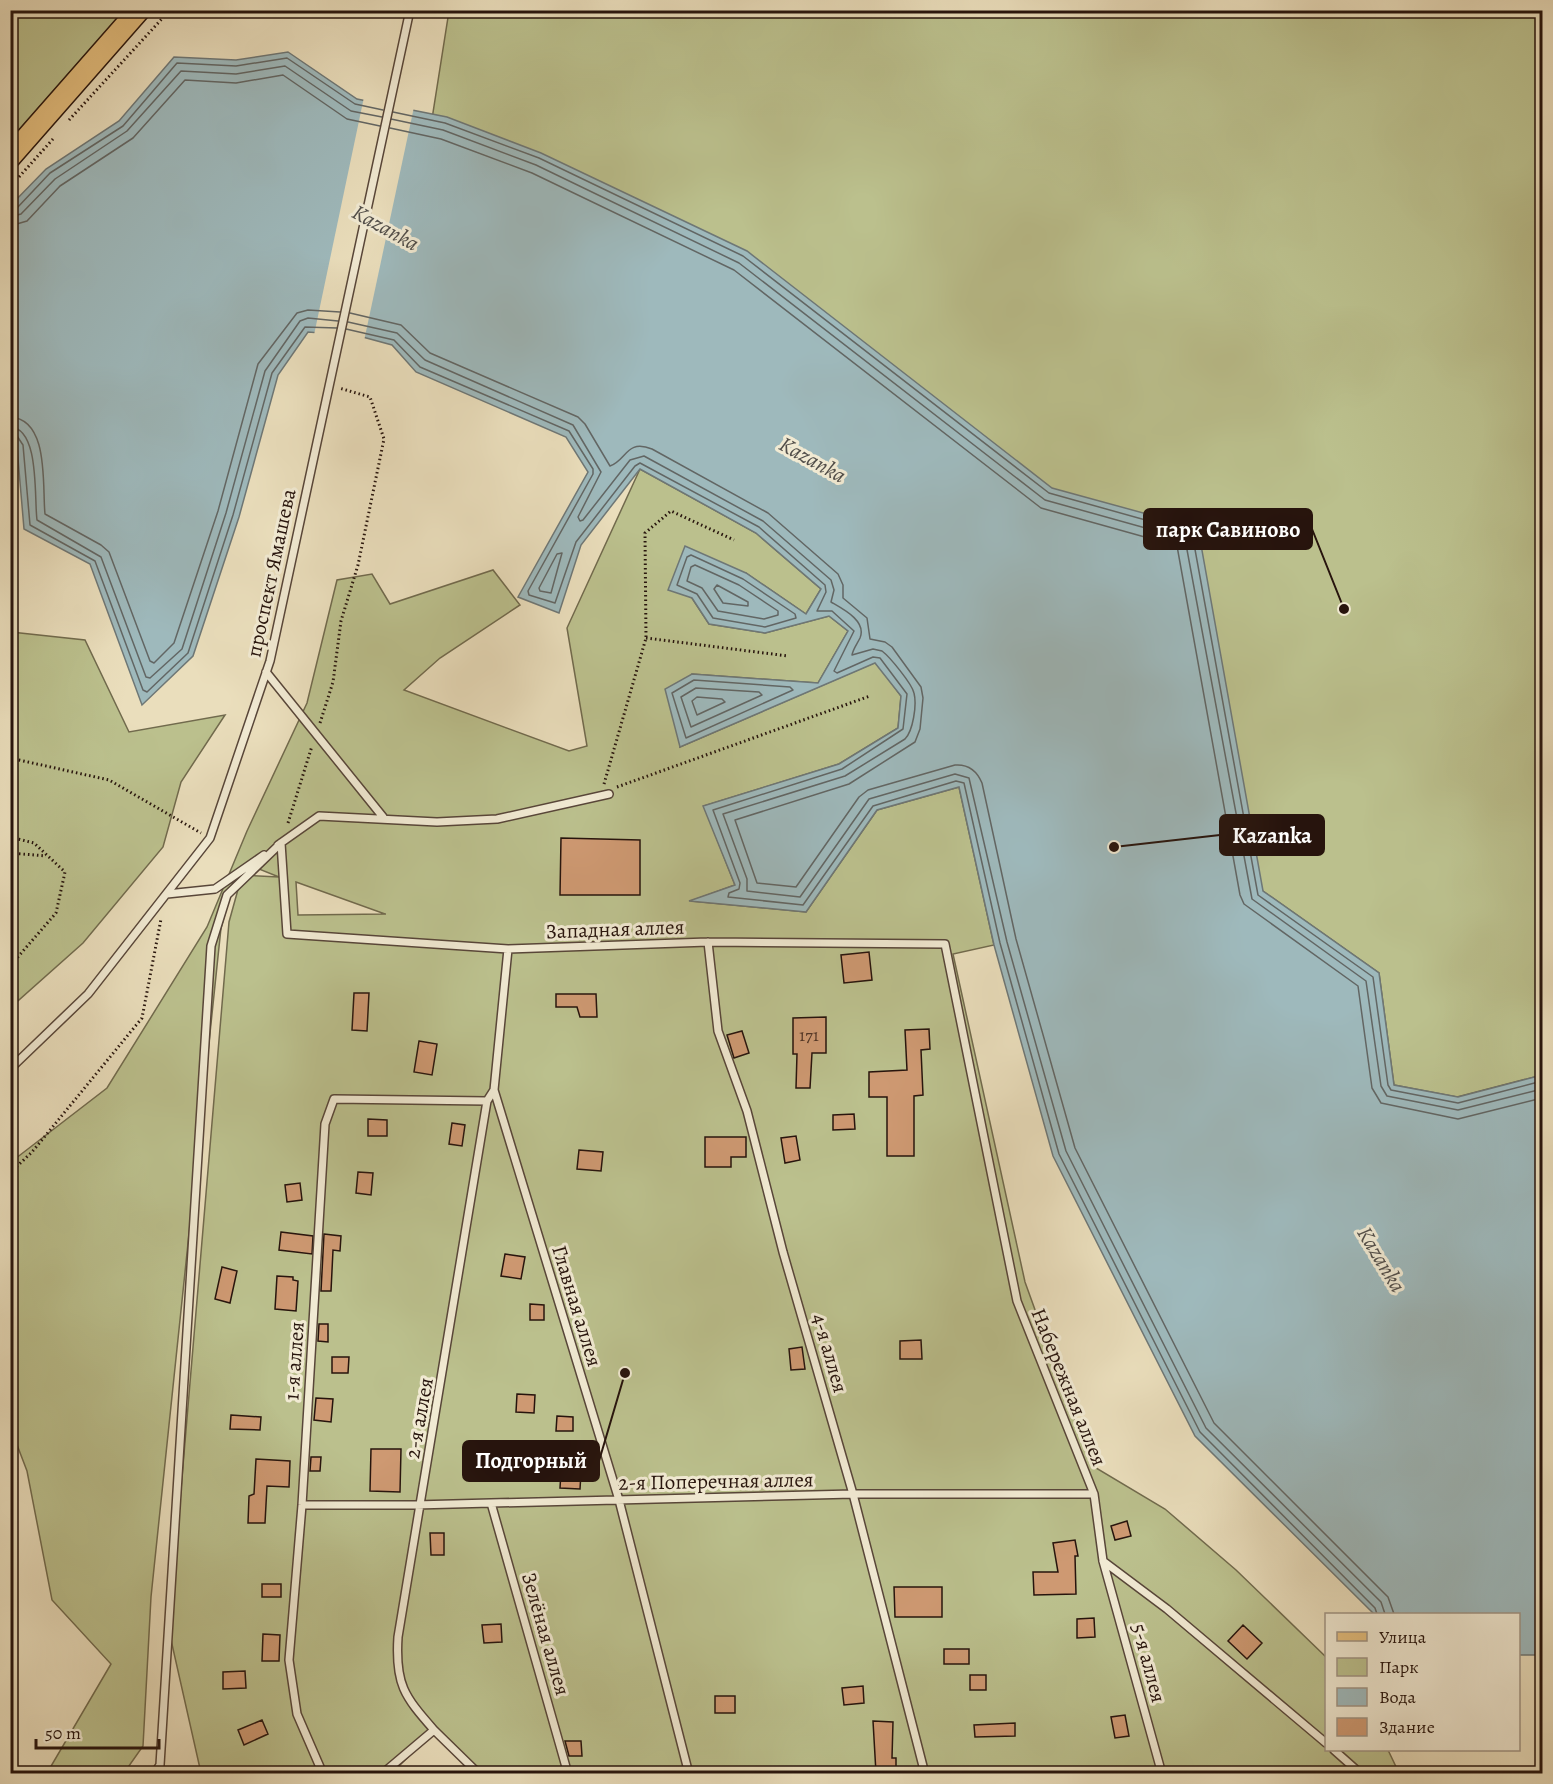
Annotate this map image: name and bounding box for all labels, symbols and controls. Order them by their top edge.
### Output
water label: Kazanka [347,197,424,258]
water label: Kazanka [774,429,851,490]
street label: проспект Ямашева [239,486,303,660]
callout: парк Савиново [1144,509,1312,549]
text: парк Савиново [1156,515,1300,545]
callout: Kazanka [1220,815,1324,855]
text: Kazanka [1232,821,1312,851]
street label: Западная аллея [545,913,685,945]
house number: 171 [799,1023,819,1047]
water label: Kazanka [1350,1221,1413,1298]
street label: Главная аллея [545,1242,609,1370]
street label: Набережная аллея [1025,1304,1113,1470]
street label: 4-я аллея [805,1310,855,1396]
street label: 1-я аллея [277,1321,311,1401]
street label: 2-я аллея [398,1375,440,1461]
callout: Подгорный [463,1441,599,1481]
text: Подгорный [475,1446,587,1476]
street label: 2-я Поперечная аллея [618,1465,814,1497]
street label: Зелёная аллея [515,1569,577,1699]
legend [1325,1613,1520,1751]
street label: 5-я аллея [1125,1620,1173,1706]
text: Улица [1379,1625,1427,1649]
text: Парк [1379,1655,1419,1679]
text: Вода [1379,1685,1417,1709]
scale bar [36,1712,159,1750]
text: Здание [1379,1715,1435,1739]
text: 50 m [45,1721,81,1745]

